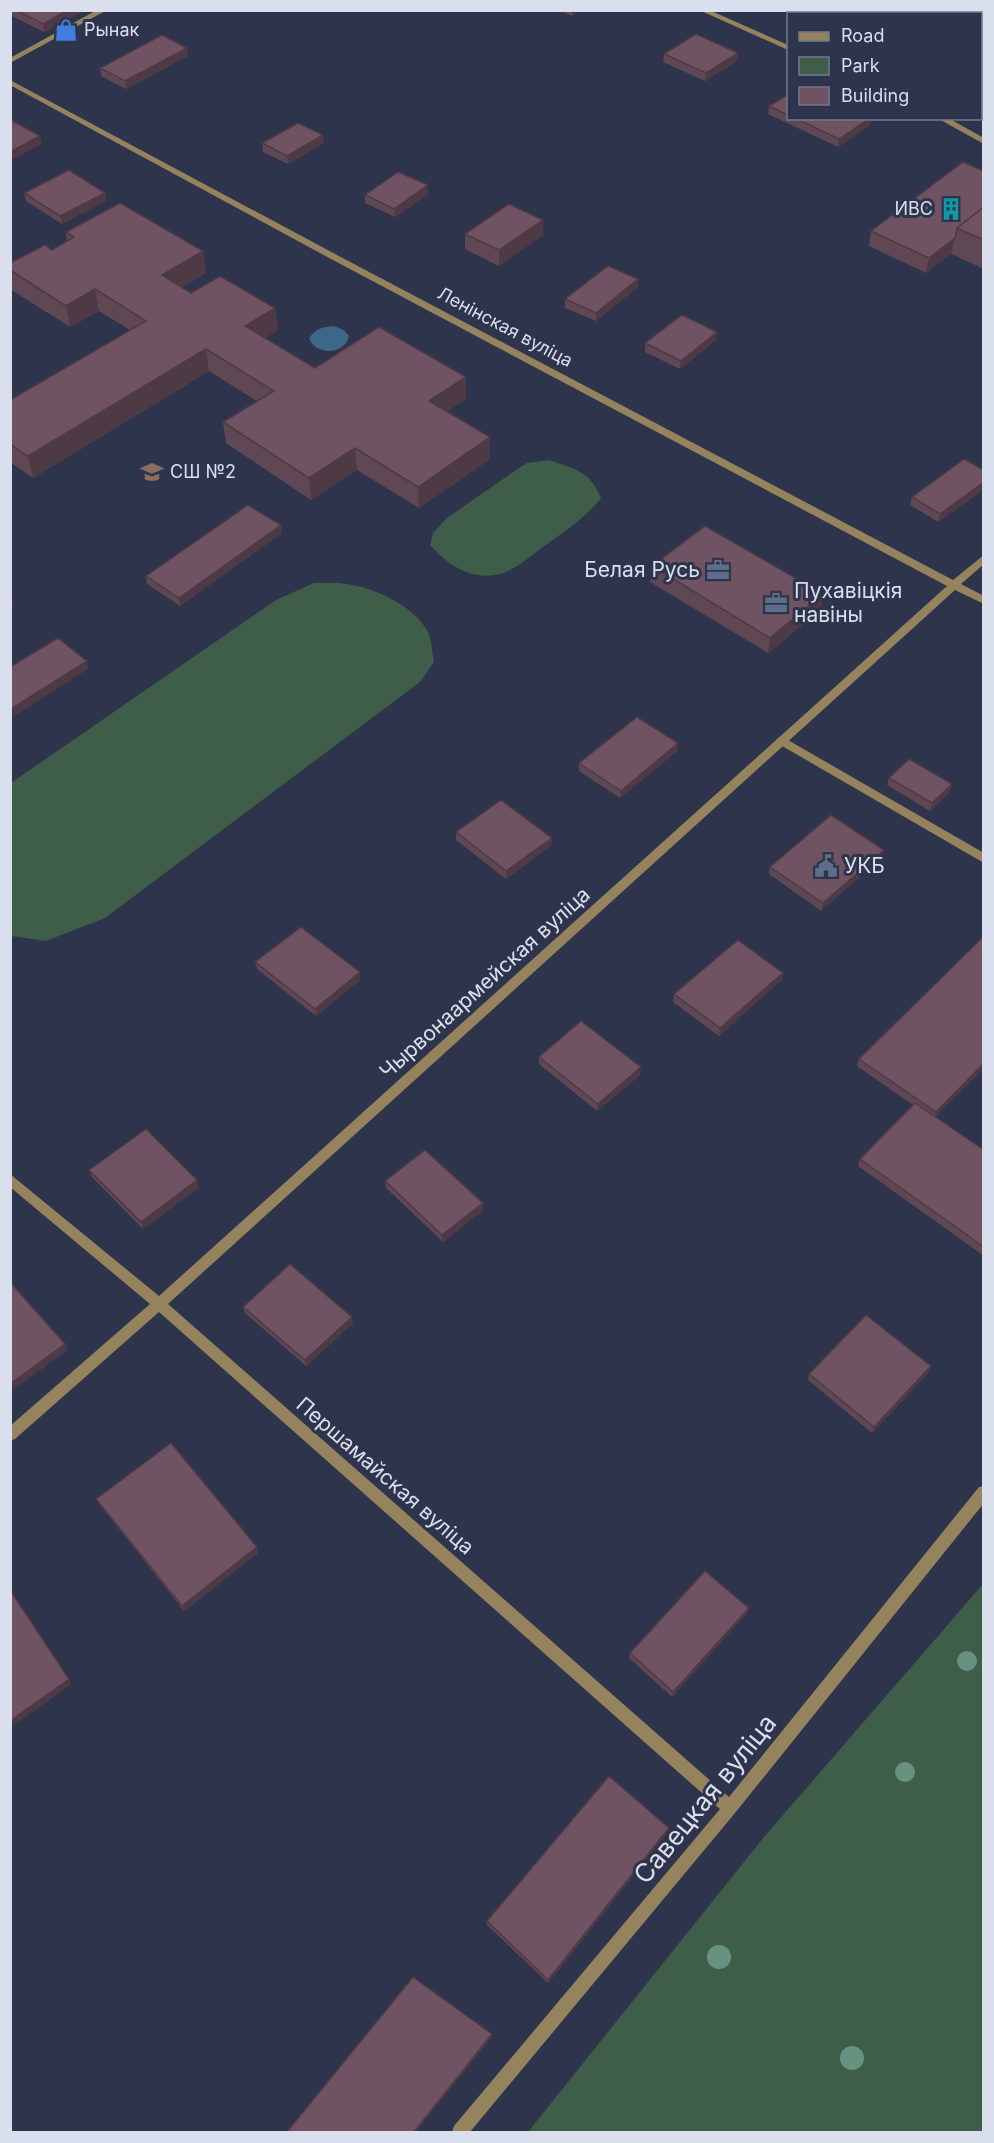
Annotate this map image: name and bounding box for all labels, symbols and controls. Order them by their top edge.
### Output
legend [787,12,982,120]
shop icon: Рынак [53,17,79,43]
place label: Рынак [84,19,140,40]
text: Road [841,25,884,46]
text: Park [841,55,880,76]
text: Building [841,85,909,106]
building icon: ИВС [938,196,964,222]
place label: ИВС [895,198,933,219]
street label: Ленінская вуліца [434,282,576,371]
school or university icon: СШ №2 [139,459,165,485]
place label: СШ №2 [170,461,236,482]
place label: Белая Русь [584,557,700,582]
office icon: Белая Русь [705,557,731,583]
place label: Пухавіцкія навіны [794,578,902,627]
office icon: Пухавіцкія навіны [763,590,789,616]
public building icon: УКБ [813,853,839,879]
place label: УКБ [844,853,885,878]
street label: Чырвонаармейская вуліца [374,882,595,1084]
street label: Першамайская вуліца [291,1392,479,1560]
street label: Савецкая вуліца [627,1708,782,1890]

